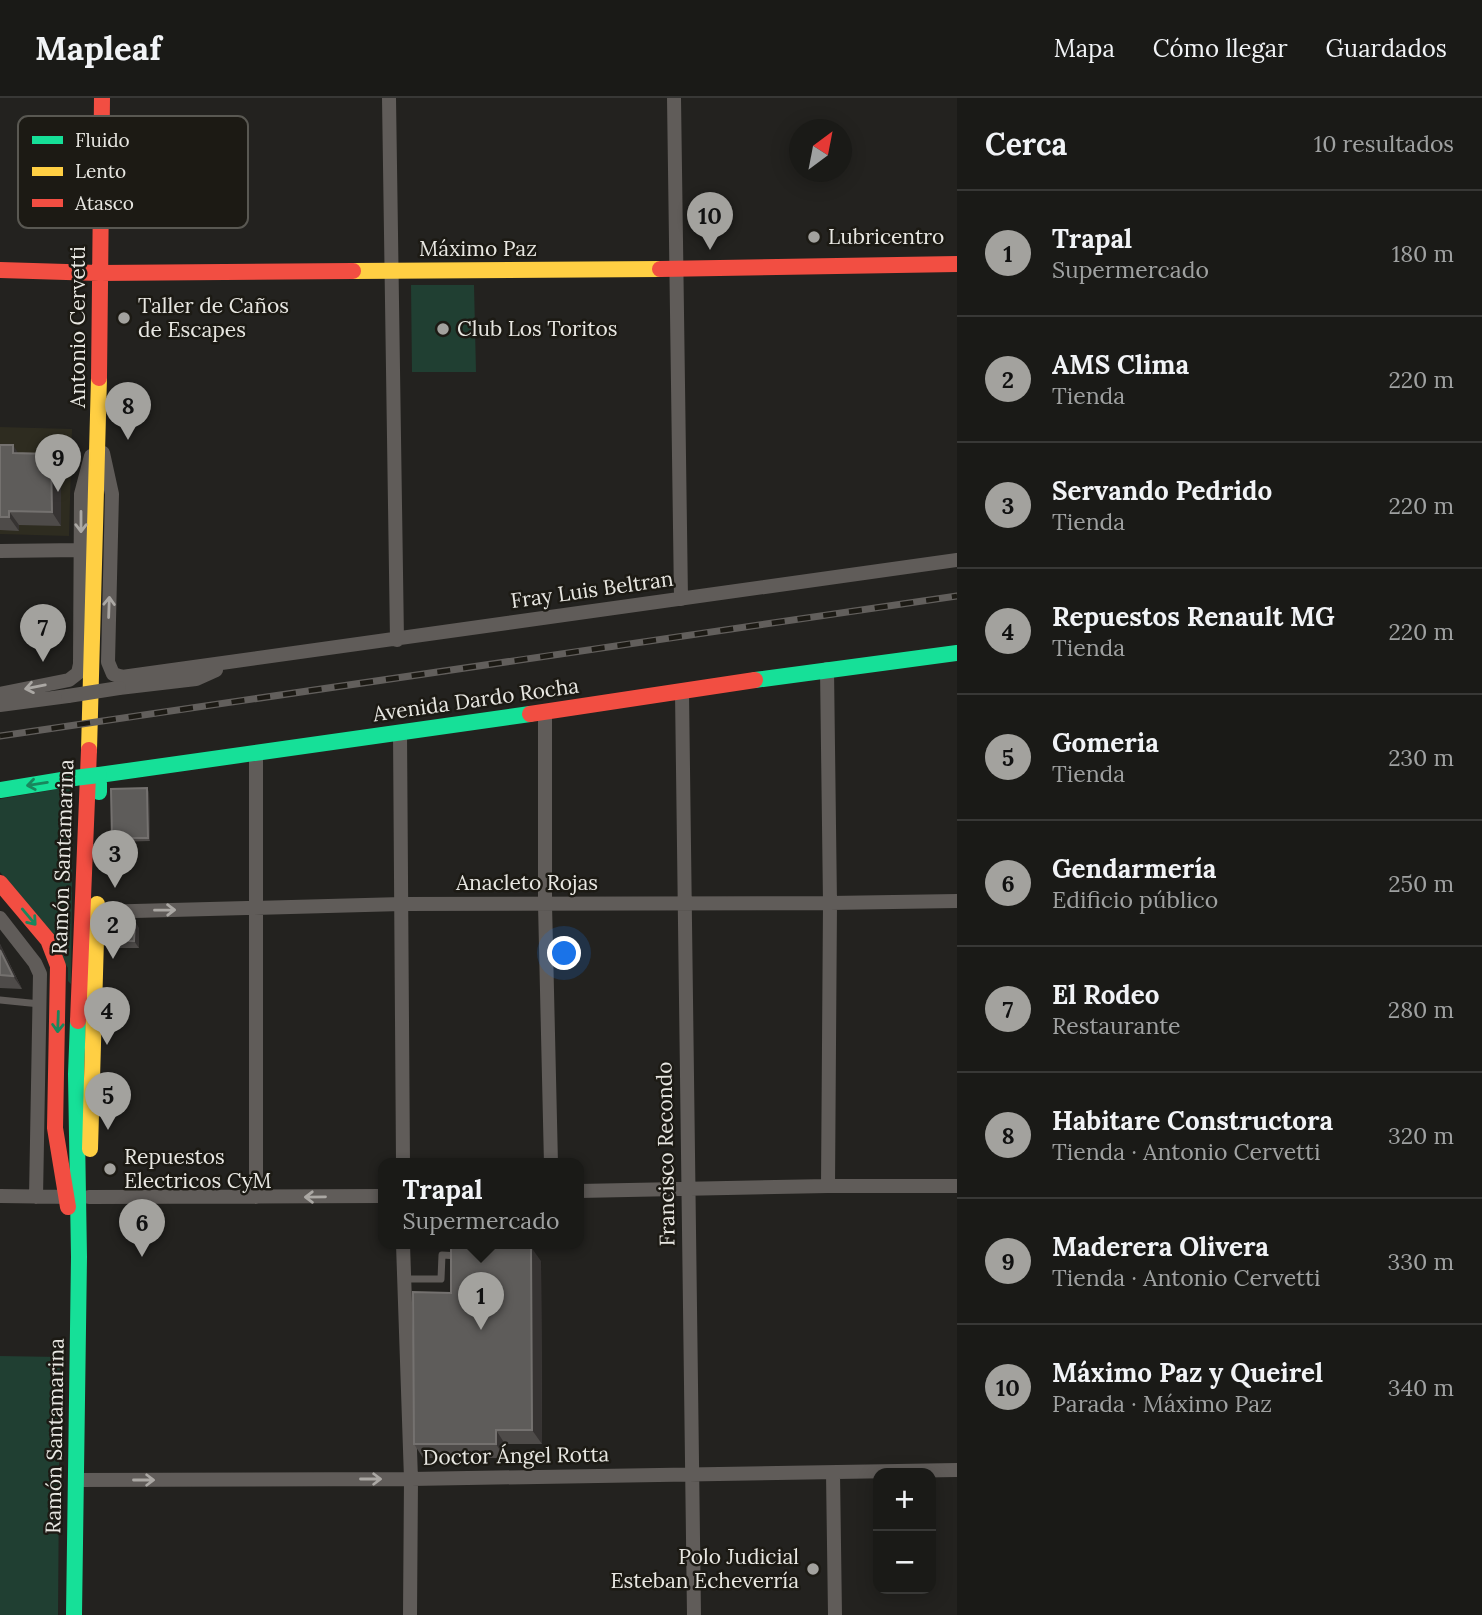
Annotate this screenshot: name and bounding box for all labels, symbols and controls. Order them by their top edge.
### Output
text: Mapleaf [35,27,161,69]
text: Mapa [1054,33,1115,64]
text: Cómo llegar [1153,33,1288,64]
text: Guardados [1326,33,1447,64]
legend [18,116,248,228]
north arrow [789,119,852,182]
text: Cerca [985,125,1067,163]
text: Fluido [75,128,130,152]
text: 10 resultados [1314,129,1454,158]
text: Lento [75,159,126,183]
text: Atasco [74,191,134,215]
pin: 10 [687,192,733,250]
text: Trapal [1052,222,1132,255]
place label: Lubricentro [828,223,944,250]
marker: Lubricentro [806,229,822,245]
street label: Máximo Paz [419,235,537,262]
text: 1 [1003,239,1013,268]
text: 180 m [1392,239,1454,268]
street label: Antonio Cervetti [64,246,91,409]
text: Supermercado [1052,255,1209,284]
place label: Taller de Caños de Escapes [138,292,289,343]
marker: Taller de Caños de Escapes [116,310,132,326]
place label: Club Los Toritos [457,315,618,342]
marker: Club Los Toritos [435,321,451,337]
text: AMS Clima [1052,348,1189,381]
text: 2 [1002,365,1014,394]
text: 220 m [1388,365,1454,394]
text: Tienda [1052,381,1125,410]
pin: 8 [105,382,151,440]
pin: 9 [35,434,81,492]
text: Servando Pedrido [1052,474,1272,507]
text: 3 [1002,491,1014,520]
text: 220 m [1388,491,1454,520]
text: Tienda [1052,507,1125,536]
one-way arrow [74,510,88,533]
street label: Fray Luis Beltran [509,565,675,614]
one-way arrow [103,596,116,619]
text: Repuestos Renault MG [1052,600,1335,633]
pin: 7 [20,604,66,662]
text: 4 [1002,617,1014,646]
text: 220 m [1388,617,1454,646]
text: Tienda [1052,633,1125,662]
street label: Avenida Dardo Rocha [370,672,581,727]
one-way arrow [24,680,47,694]
text: Gomeria [1052,726,1159,759]
text: 5 [1002,743,1014,772]
text: 230 m [1388,743,1454,772]
street label: Ramón Santamarina [46,759,79,955]
text: Tienda [1052,759,1125,788]
one-way arrow [26,778,49,791]
pin: 3 [92,830,138,888]
text: Gendarmería [1052,852,1216,885]
street label: Anacleto Rojas [455,869,598,896]
text: 6 [1001,869,1015,898]
text: 250 m [1388,869,1454,898]
text: Edificio público [1052,885,1218,914]
pin: 2 [90,901,136,959]
one-way arrow [153,903,176,917]
one-way arrow [21,908,37,926]
your location [547,936,581,970]
text: El Rodeo [1052,978,1160,1011]
pin: 4 [84,987,130,1045]
text: 7 [1003,995,1013,1024]
text: 280 m [1388,995,1454,1024]
one-way arrow [52,1010,65,1033]
text: Restaurante [1052,1011,1181,1040]
street label: Francisco Recondo [650,1061,681,1247]
pin: 5 [85,1072,131,1130]
text: Habitare Constructora [1052,1104,1333,1137]
text: 8 [1001,1121,1015,1150]
text: 320 m [1388,1121,1454,1150]
text: Tienda · Antonio Cervetti [1052,1137,1320,1166]
place label: Repuestos Electricos CyM [124,1143,271,1194]
popup [378,1158,584,1249]
marker: Repuestos Electricos CyM [102,1161,118,1177]
text: Trapal [403,1173,483,1206]
one-way arrow [304,1190,327,1204]
pin: 6 [119,1199,165,1257]
text: Supermercado [403,1206,559,1235]
text: Maderera Olivera [1052,1230,1269,1263]
text: 9 [1001,1247,1015,1276]
text: 330 m [1387,1247,1454,1276]
text: Tienda · Antonio Cervetti [1052,1263,1320,1292]
pin: 1 [458,1272,504,1330]
street label: Ramón Santamarina [39,1338,70,1534]
text: Máximo Paz y Queirel [1052,1356,1323,1389]
text: 10 [996,1373,1020,1402]
text: 340 m [1388,1373,1454,1402]
text: Parada · Máximo Paz [1052,1389,1272,1418]
street label: Doctor Ángel Rotta [422,1440,610,1471]
map controls [873,1468,936,1594]
button: + [873,1468,936,1531]
one-way arrow [359,1472,382,1486]
one-way arrow [132,1473,155,1487]
button: − [873,1531,936,1594]
place label: Polo Judicial Esteban Echeverría [610,1543,799,1594]
marker: Polo Judicial Esteban Echeverría [805,1561,821,1577]

